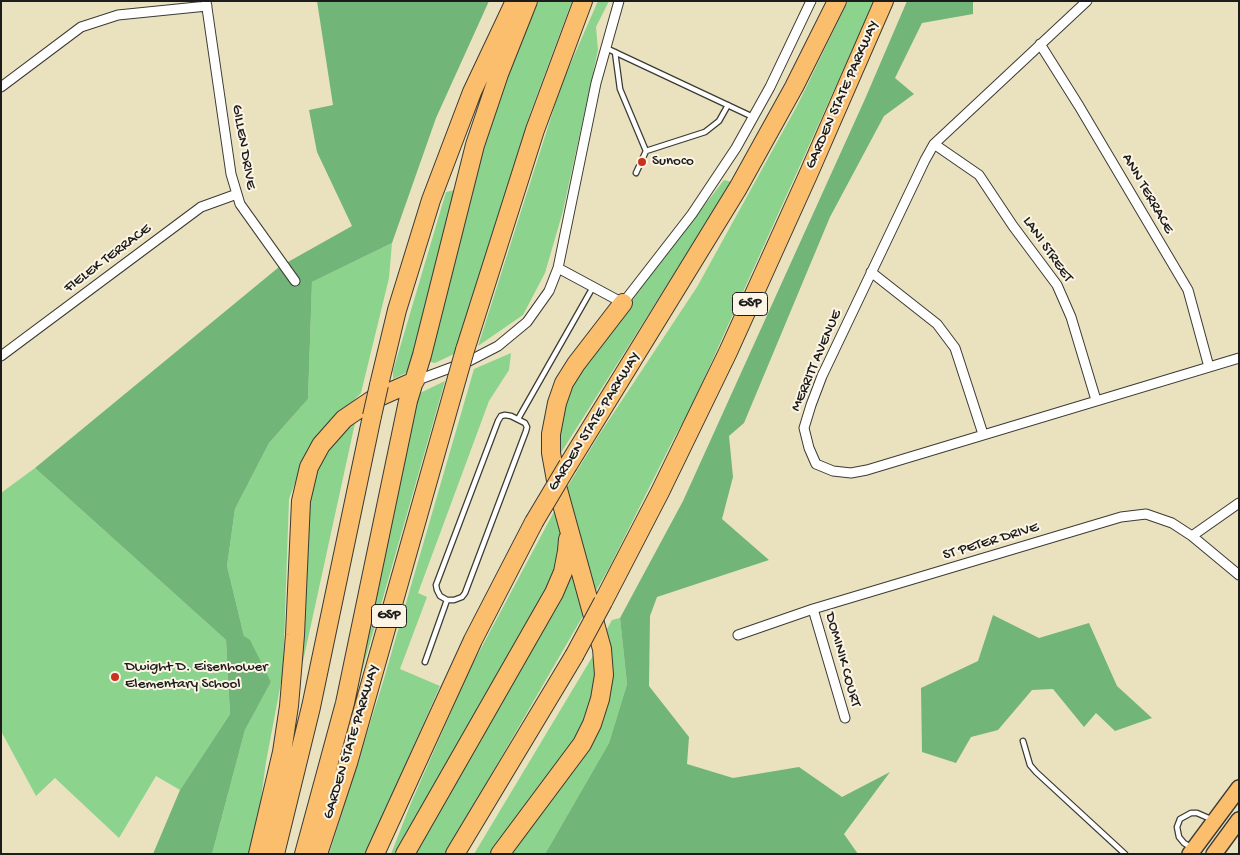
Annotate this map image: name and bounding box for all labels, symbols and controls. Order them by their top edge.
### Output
street label: GARDEN STATE PARKWAY [802,18,884,172]
street label: GILLEN DRIVE [227,103,259,191]
street label: ANN TERRACE [1117,151,1177,237]
place label: Sunoco [652,153,694,171]
marker: Sunoco [636,156,648,168]
street label: LANI STREET [1018,214,1076,286]
street label: FIELEK TERRACE [61,220,155,298]
road number: GSP [732,292,768,316]
street label: MERRITT AVENUE [788,308,846,414]
street label: GARDEN STATE PARKWAY [545,349,645,495]
street label: ST PETER DRIVE [941,519,1041,565]
road number: GSP [372,604,406,628]
street label: DOMINIK COURT [820,611,864,709]
place label: Dwight D. Eisenhower Elementary School [125,659,267,694]
street label: GARDEN STATE PARKWAY [320,663,384,821]
marker: Dwight D. Eisenhower Elementary School [109,671,121,683]

